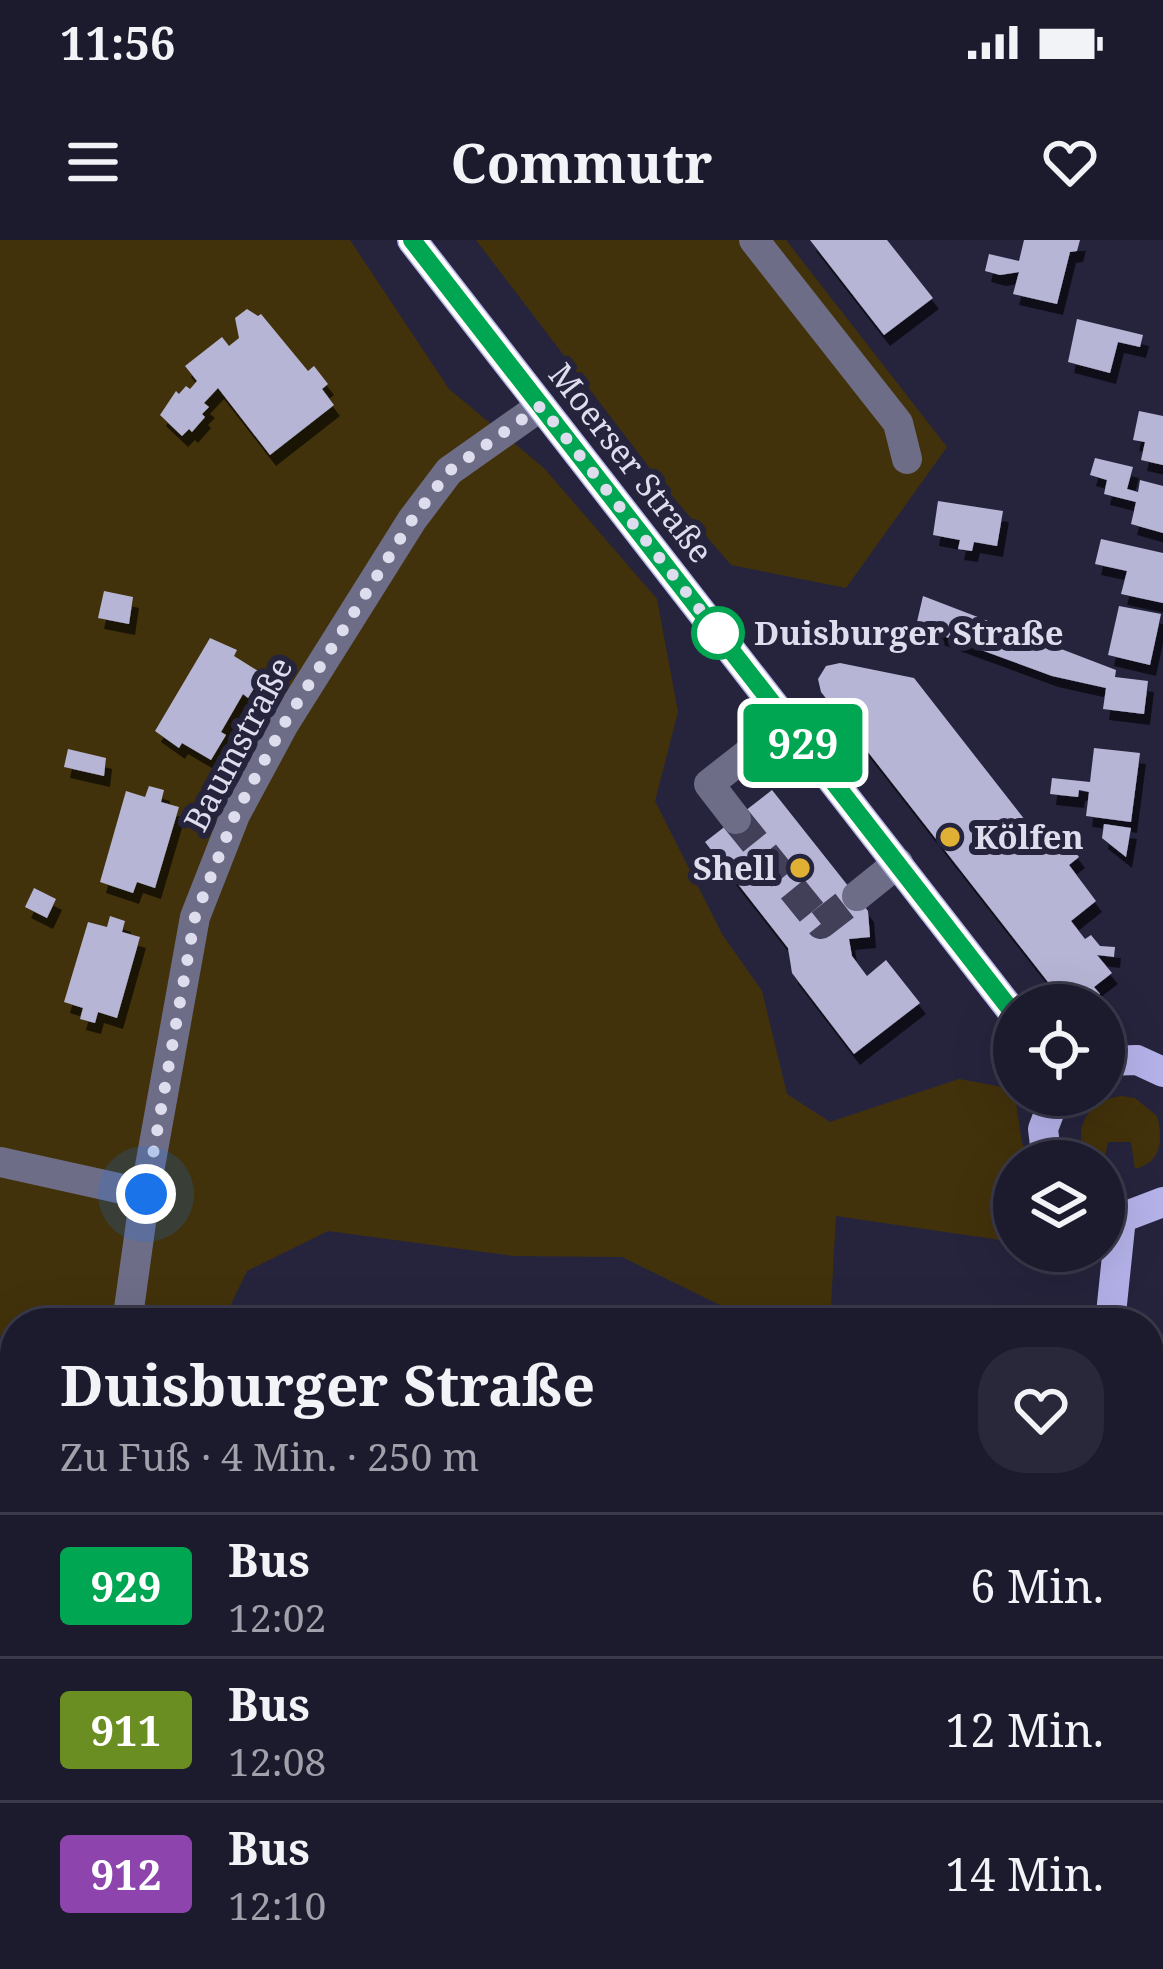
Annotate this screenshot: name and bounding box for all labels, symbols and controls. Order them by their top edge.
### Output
text: 11:56 [60,12,175,73]
text: Commutr [451,125,712,199]
icon: menu [60,129,126,195]
icon: heart [1037,129,1103,195]
street label: Moerser Straße [539,354,724,572]
marker: Duisburger Straße [693,608,743,658]
place label: Duisburger Straße [754,610,1064,655]
street label: Baumstraße [173,649,302,839]
line badge: 929 [734,704,872,782]
text: 929 [767,714,839,771]
place label: Kölfen [974,814,1084,859]
marker: Kölfen [937,824,963,850]
place label: Shell [693,845,776,890]
marker: Shell [787,855,813,881]
map controls [993,984,1125,1272]
button: locate [993,984,1125,1116]
button: layers [993,1140,1125,1272]
your location [116,1164,176,1224]
text: Duisburger Straße [60,1345,595,1423]
button: heart [978,1347,1104,1473]
text: Zu Fuß · 4 Min. · 250 m [60,1429,479,1482]
text: Bus [228,1529,310,1590]
text: 6 Min. [970,1555,1104,1616]
text: 929 [90,1557,162,1614]
text: 12:02 [228,1590,326,1643]
text: Bus [228,1673,310,1734]
text: 12 Min. [945,1699,1104,1760]
text: 911 [90,1701,162,1758]
text: 12:08 [228,1734,326,1787]
text: Bus [228,1817,310,1878]
text: 14 Min. [945,1843,1104,1904]
text: 912 [90,1845,162,1902]
text: 12:10 [228,1878,326,1931]

